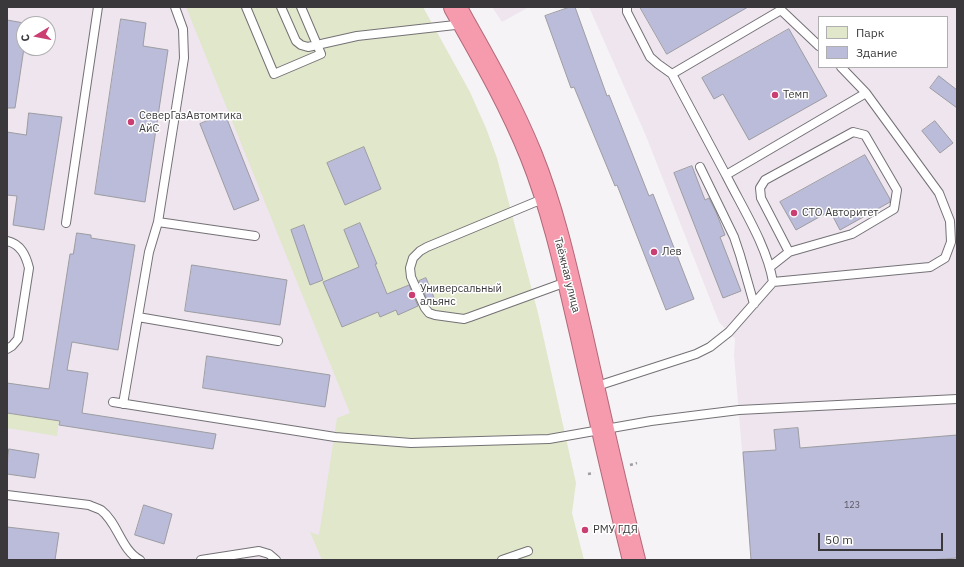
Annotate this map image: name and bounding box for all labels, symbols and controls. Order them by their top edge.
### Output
north arrow [16,16,56,56]
legend [818,16,948,68]
text: Парк [856,25,884,40]
text: С [18,33,33,43]
text: Здание [856,45,897,60]
place label: Темп [783,88,809,102]
marker: Темп [770,90,780,100]
place label: СеверГазАвтомтика АйС [139,109,242,135]
marker: СеверГазАвтомтика АйС [126,117,136,127]
place label: СТО Авторитет [802,206,878,220]
marker: СТО Авторитет [789,208,799,218]
street label: Таёжная улица [551,236,583,314]
place label: Лев [662,245,682,259]
marker: Лев [649,247,659,257]
place label: Универсальный альянс [420,282,502,308]
marker: Универсальный альянс [407,290,417,300]
house number: 123 [844,500,860,510]
place label: РМУ ГДЯ [593,523,638,537]
marker: РМУ ГДЯ [580,525,590,535]
scale bar [820,525,945,551]
text: 50 m [825,532,853,547]

